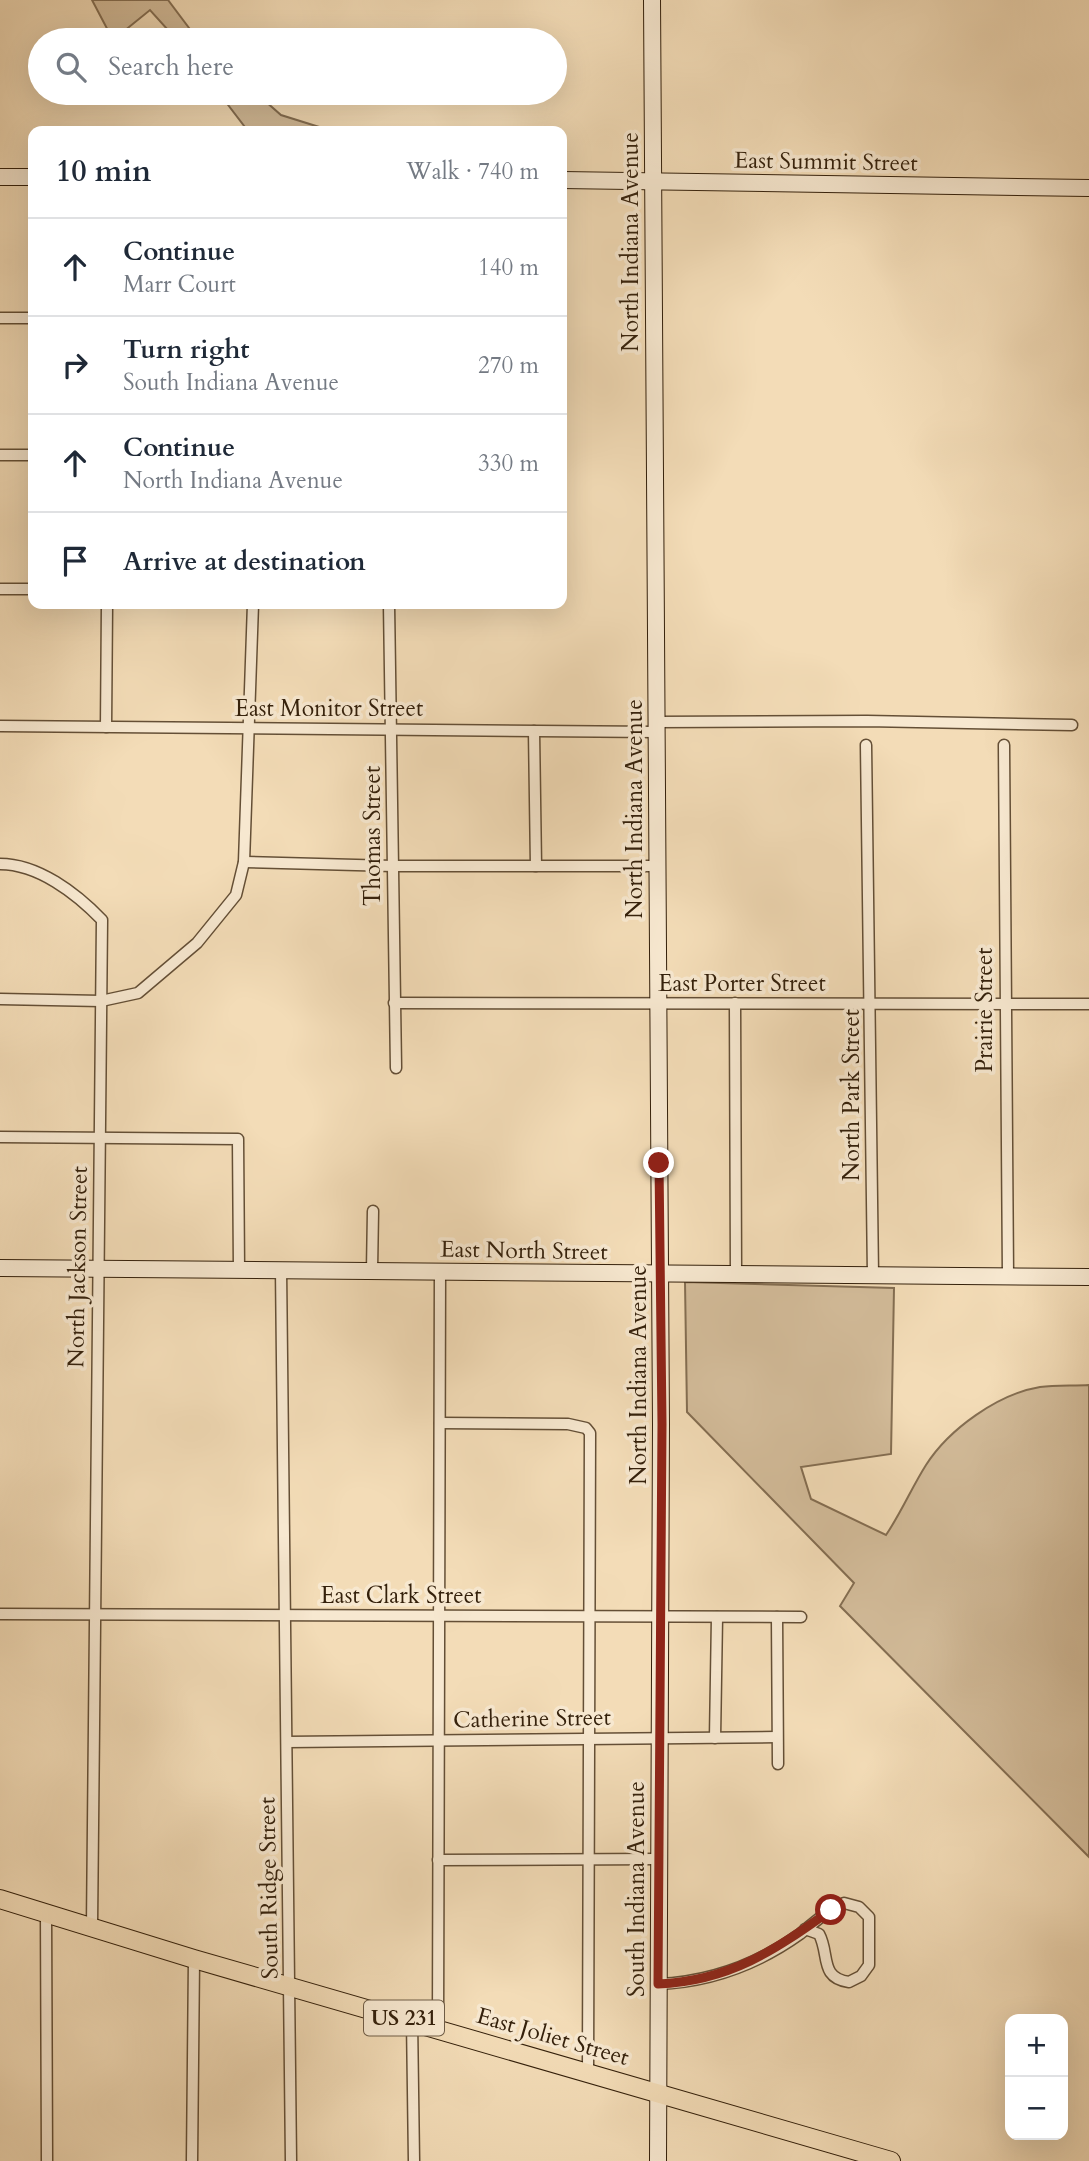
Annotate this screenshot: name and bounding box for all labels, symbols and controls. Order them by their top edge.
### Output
search box [28,28,567,105]
icon: search [52,48,90,86]
text: Search here [108,49,234,84]
street label: North Indiana Avenue [615,132,646,352]
street label: East Summit Street [734,144,918,179]
text: 10 min [56,151,151,192]
text: Walk · 740 m [406,156,539,187]
text: Continue [123,234,235,269]
icon: ahead [56,248,94,286]
text: 140 m [478,252,539,283]
text: Marr Court [123,269,236,300]
text: Turn right [123,332,250,367]
icon: right [56,346,94,384]
text: 270 m [478,350,539,381]
text: South Indiana Avenue [123,367,339,398]
text: Continue [123,430,235,465]
icon: ahead [56,444,94,482]
text: 330 m [478,448,539,479]
text: North Indiana Avenue [123,465,343,496]
icon: arrive [56,542,94,580]
text: Arrive at destination [123,544,366,579]
street label: East Monitor Street [235,693,423,724]
street label: North Indiana Avenue [619,699,650,919]
street label: Thomas Street [357,766,388,906]
street label: Prairie Street [969,947,1000,1073]
street label: East Porter Street [658,968,826,999]
street label: North Park Street [836,1009,867,1181]
route end [643,1147,674,1178]
street label: North Jackson Street [60,1166,95,1368]
street label: East North Street [440,1234,608,1267]
street label: North Indiana Avenue [623,1265,654,1485]
street label: East Clark Street [321,1580,481,1611]
street label: Catherine Street [453,1702,611,1735]
street label: South Indiana Avenue [621,1781,652,1997]
street label: South Ridge Street [251,1797,286,1979]
route start [815,1894,846,1925]
road number: US 231 [364,2000,444,2036]
street label: East Joliet Street [473,2000,633,2073]
map controls [1005,2014,1068,2140]
button: + [1005,2014,1068,2077]
button: − [1005,2077,1068,2140]

